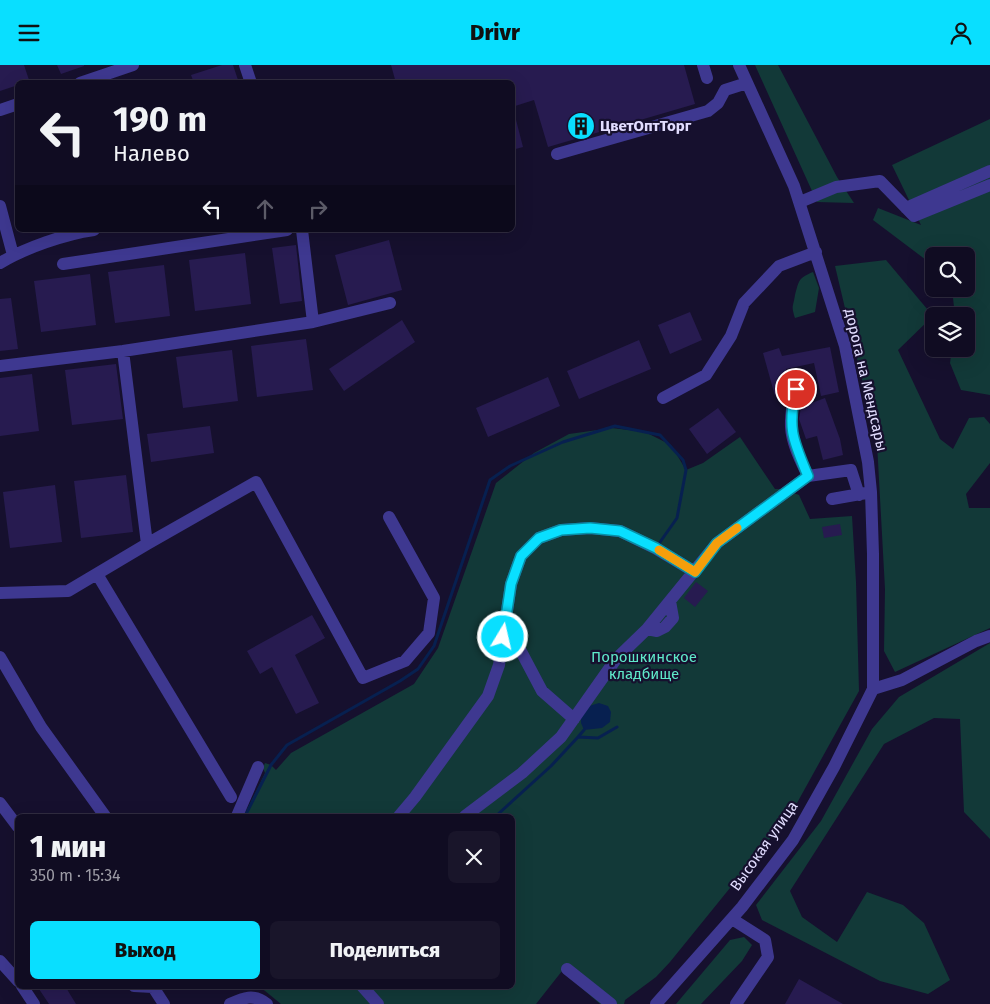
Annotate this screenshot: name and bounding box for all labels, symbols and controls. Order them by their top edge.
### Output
icon: menu [15,19,43,47]
text: Drivr [470,19,520,46]
icon: person [947,19,975,47]
text: 190 m [113,98,207,140]
icon: left [30,100,95,165]
building icon: ЦветОптТорг [566,111,596,141]
place label: ЦветОптТорг [600,117,692,135]
text: Налево [113,140,190,167]
icon: left [198,195,226,223]
icon: ahead [251,195,279,223]
icon: right [304,195,332,223]
map controls [925,247,975,357]
button: search [925,247,975,297]
street label: дорога на Мендсары [841,307,891,453]
button: layers [925,307,975,357]
pin [775,368,817,410]
icon: arrive [782,375,810,403]
position arrow [476,610,528,662]
park label: Порошкинское кладбище [591,648,697,683]
street label: Высокая улица [726,798,802,894]
text: 1 мин [30,829,106,865]
button: close [448,831,500,883]
text: 350 m · 15:34 [30,866,121,885]
button: Выход [30,921,260,979]
button: Поделиться [270,921,500,979]

